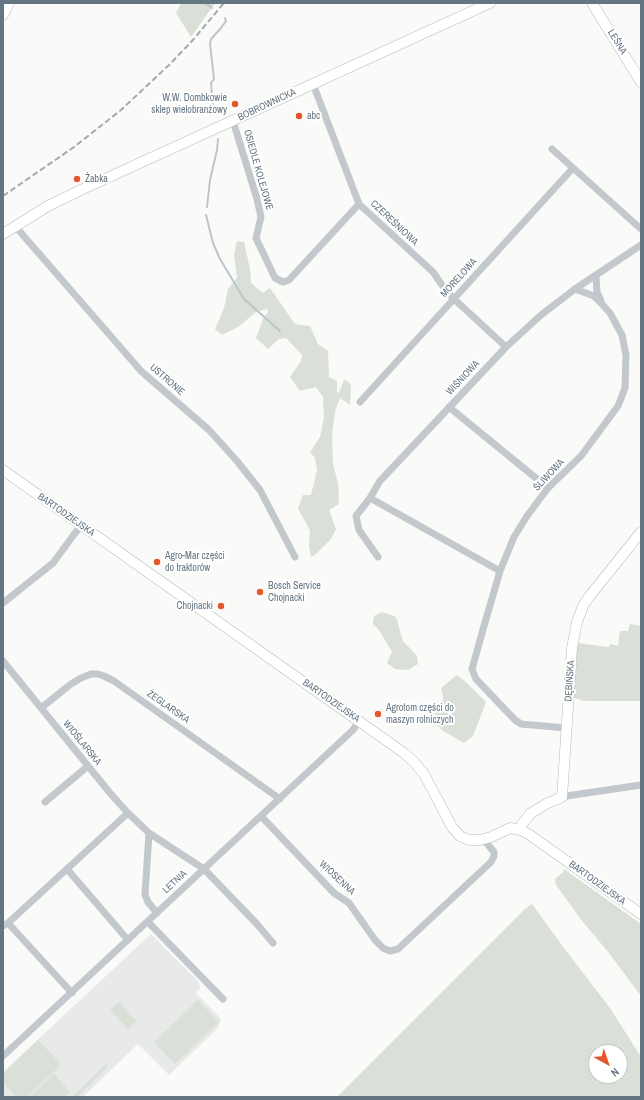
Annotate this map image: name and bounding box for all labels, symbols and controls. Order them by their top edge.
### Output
street label: LEŚNA [605,27,629,57]
street label: BOBROWNICKA [236,86,298,124]
place label: W.W. Dombkowie sklep wielobranżowy [151,92,227,116]
marker: W.W. Dombkowie sklep wielobranżowy [230,99,240,109]
place label: abc [307,110,320,122]
marker: abc [294,111,304,121]
street label: OSIEDLE KOLEJOWE [241,128,275,212]
place label: Żabka [85,173,108,185]
marker: Żabka [72,174,82,184]
street label: CZEREŚNIOWA [368,198,420,248]
street label: MORELOWA [438,256,480,300]
street label: WIŚNIOWA [444,358,482,398]
street label: USTRONIE [147,362,187,398]
street label: ŚLIWOWA [531,457,567,493]
street label: BARTODZIEJSKA [35,491,97,539]
place label: Agro-Mar części do traktorów [165,550,225,574]
marker: Agro-Mar części do traktorów [152,557,162,567]
place label: Bosch Service Chojnacki [268,580,321,604]
marker: Bosch Service Chojnacki [255,587,265,597]
place label: Chojnacki [177,600,213,612]
marker: Chojnacki [216,601,226,611]
street label: DĘBIŃSKA [563,660,577,702]
street label: BARTODZIEJSKA [300,677,362,725]
street label: ŻEGLARSKA [144,688,192,726]
place label: Agrotom części do maszyn rolniczych [386,702,454,726]
marker: Agrotom części do maszyn rolniczych [373,709,383,719]
street label: WIOŚLARSKA [60,718,104,768]
street label: WIOSENNA [317,858,357,898]
street label: BARTODZIEJSKA [566,858,628,908]
street label: LETNIA [160,868,190,896]
north arrow [588,1044,628,1084]
text: N [608,1065,622,1080]

